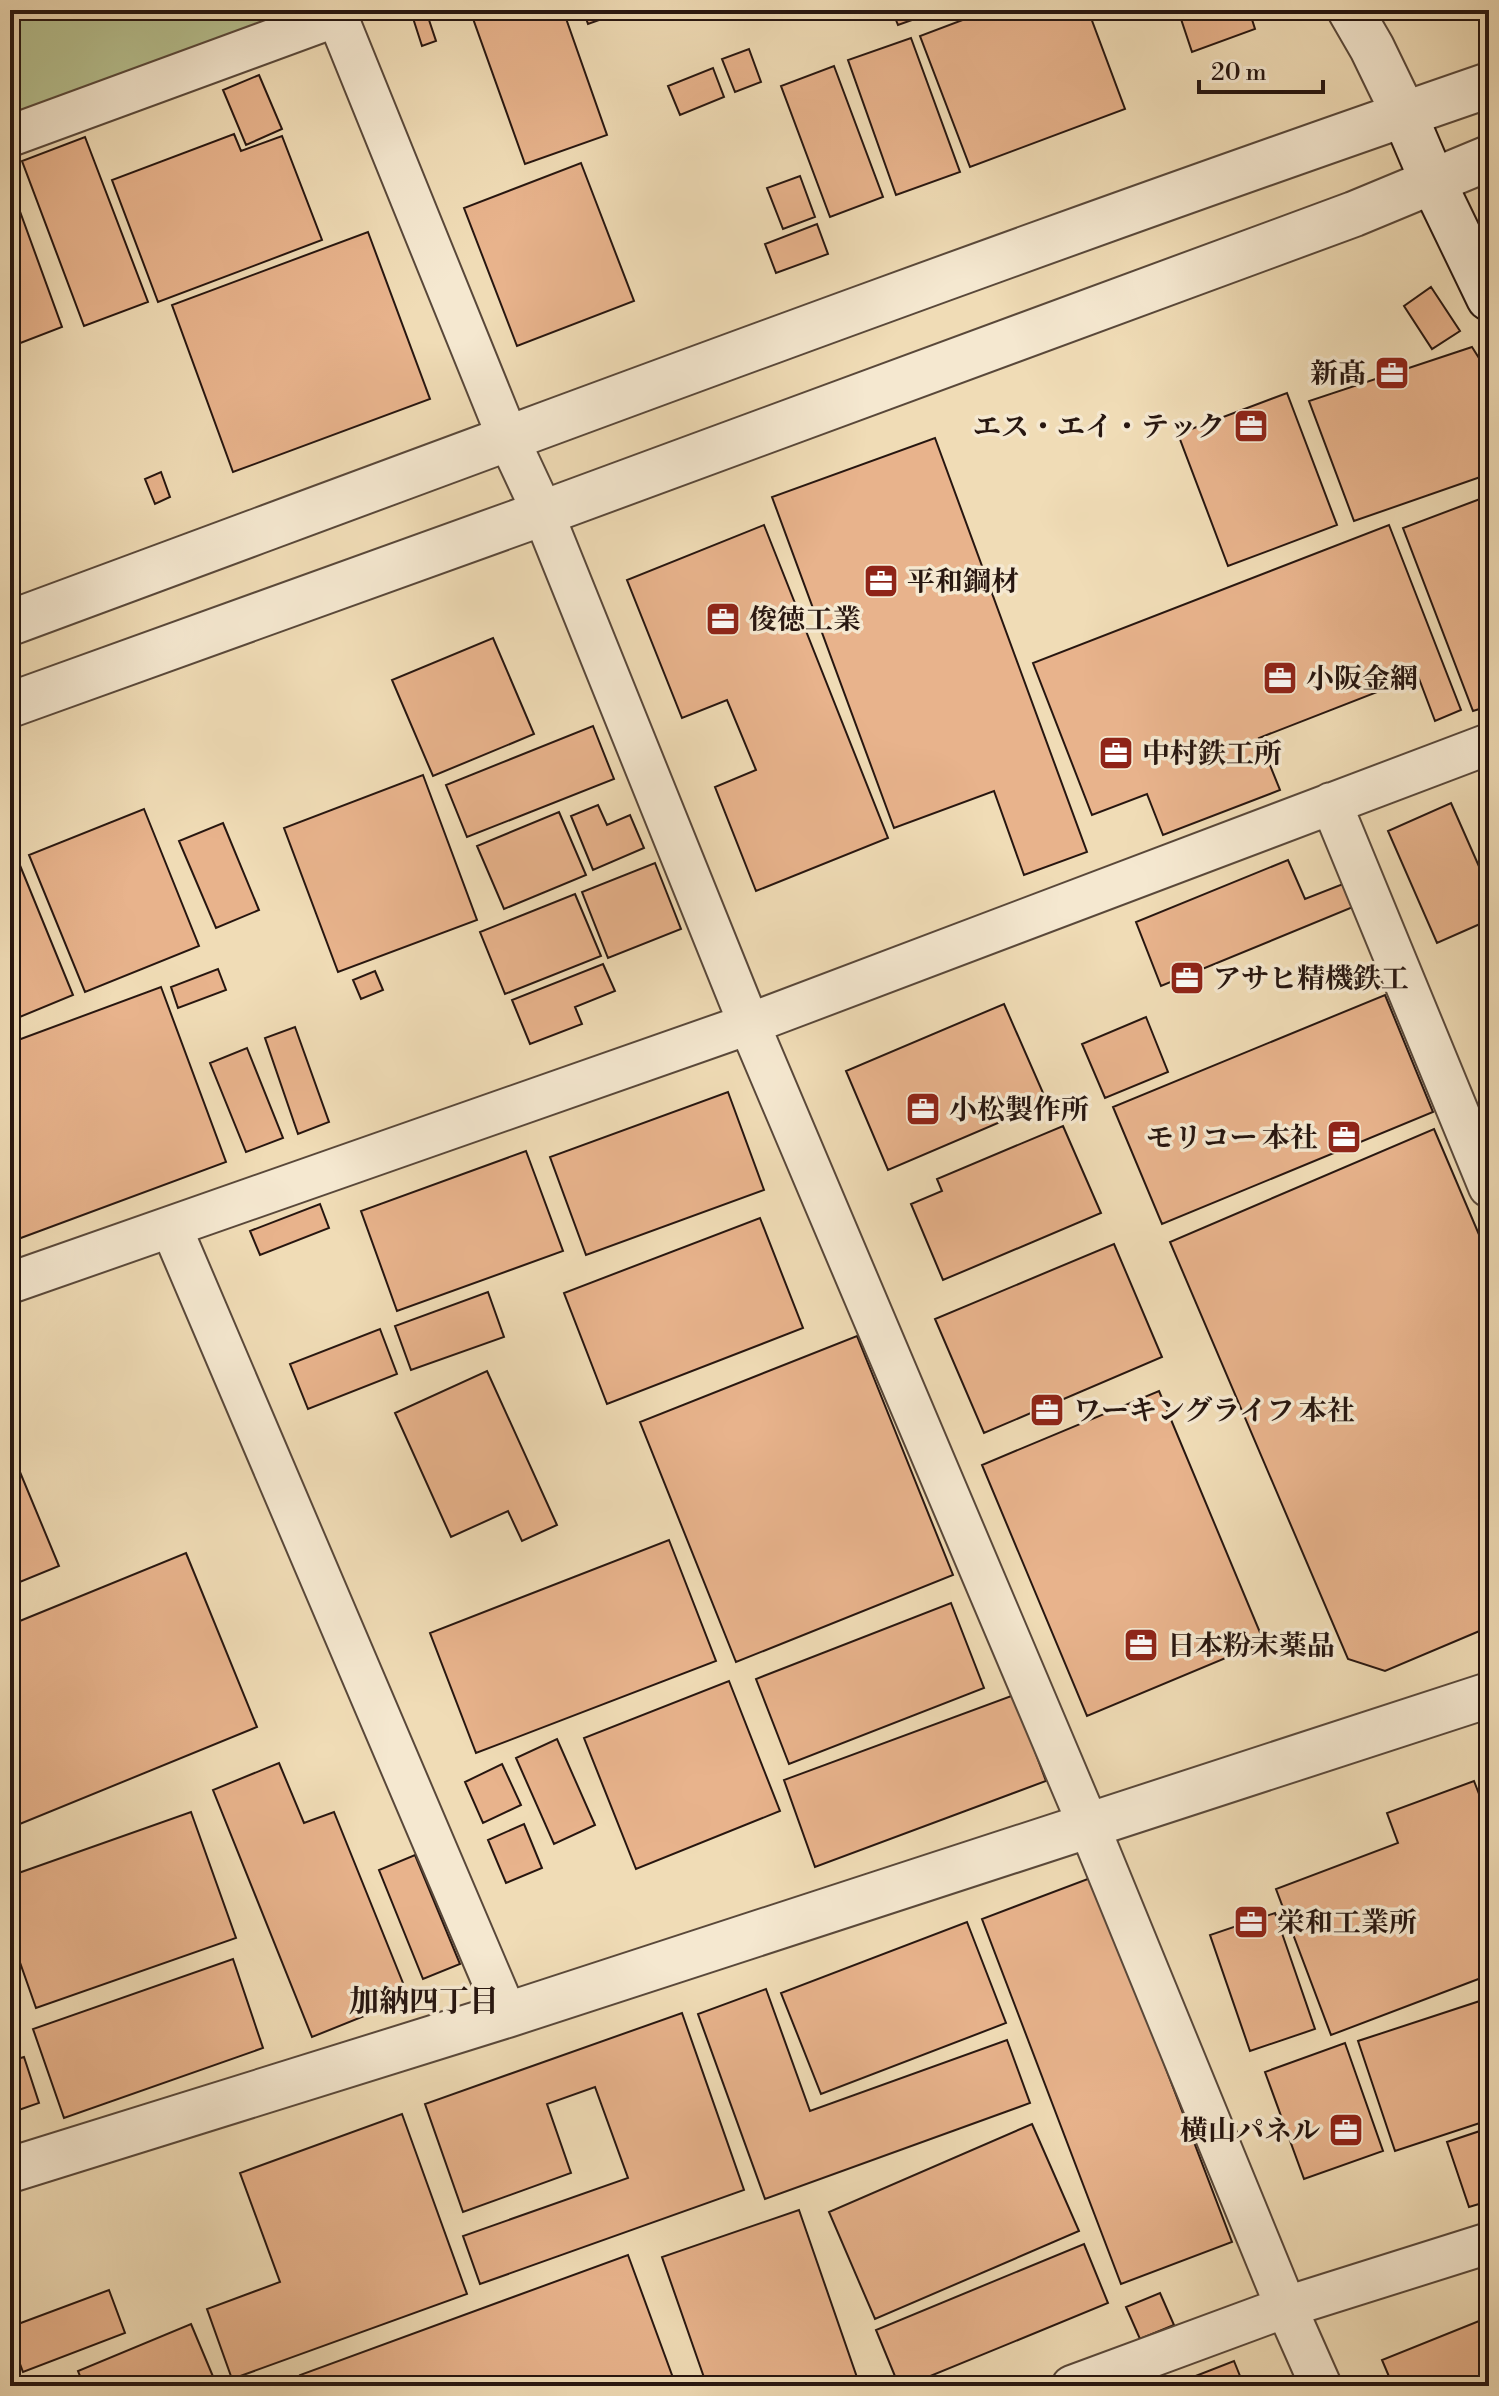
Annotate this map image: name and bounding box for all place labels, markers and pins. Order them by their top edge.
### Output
office icon: 新髙 [1373,354,1411,392]
place label: 新髙 [1310,357,1366,392]
office icon: エス・エイ・テック [1232,407,1270,445]
place label: エス・エイ・テック [973,410,1225,445]
office icon: 平和鋼材 [862,562,900,600]
place label: 平和鋼材 [907,565,1019,600]
office icon: 俊徳工業 [704,600,742,638]
place label: 俊徳工業 [749,603,861,638]
office icon: 小阪金網 [1261,659,1299,697]
place label: 小阪金網 [1306,662,1418,697]
office icon: 中村鉄工所 [1097,734,1135,772]
place label: 中村鉄工所 [1142,737,1282,772]
office icon: アサヒ精機鉄工 [1168,959,1206,997]
place label: アサヒ精機鉄工 [1213,962,1409,997]
office icon: 小松製作所 [904,1090,942,1128]
place label: 小松製作所 [949,1093,1089,1128]
office icon: モリコー 本社 [1325,1118,1363,1156]
place label: モリコー 本社 [1146,1121,1318,1156]
office icon: ワーキングライフ 本社 [1028,1391,1066,1429]
place label: ワーキングライフ 本社 [1073,1394,1355,1429]
office icon: 日本粉末薬品 [1122,1626,1160,1664]
place label: 日本粉末薬品 [1167,1629,1335,1664]
office icon: 栄和工業所 [1232,1903,1270,1941]
place label: 栄和工業所 [1277,1906,1417,1941]
office icon: 横山パネル [1327,2111,1365,2149]
place label: 横山パネル [1180,2114,1320,2149]

